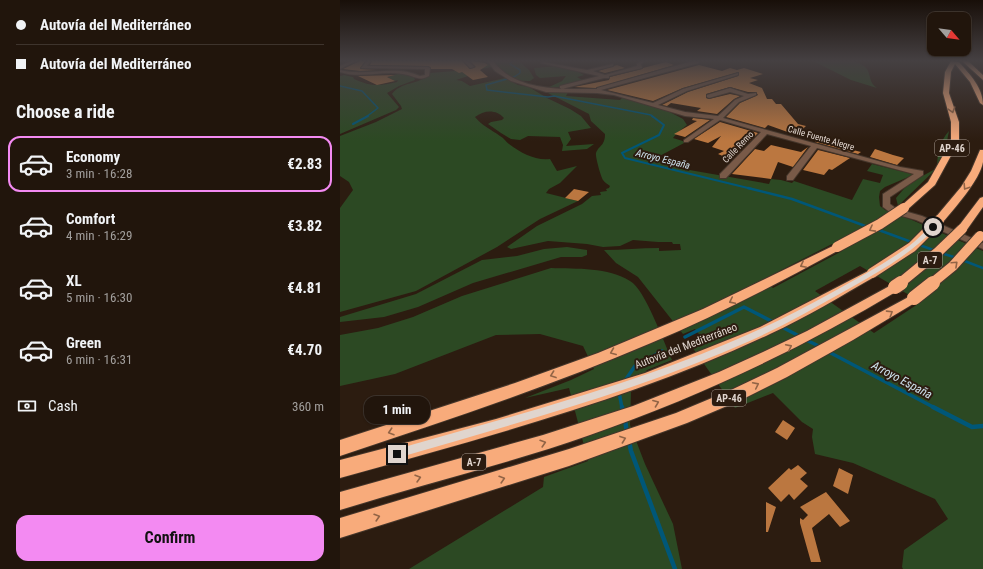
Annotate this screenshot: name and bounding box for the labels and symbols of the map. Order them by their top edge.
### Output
north arrow [927,12,971,56]
one-way arrow [947,107,956,114]
street label: Calle Fuente Alegre [787,124,855,152]
street label: Calle Remo [720,129,756,165]
road number: AP-46 [935,140,969,156]
water label: Arroyo España [634,147,692,171]
one-way arrow [964,183,971,190]
route start [924,218,942,236]
one-way arrow [868,224,876,232]
road number: A-7 [918,252,942,268]
one-way arrow [799,261,807,268]
one-way arrow [950,261,958,269]
one-way arrow [729,296,737,304]
one-way arrow [886,310,893,317]
street label: Autovía del Mediterráneo [633,320,739,372]
one-way arrow [784,344,792,352]
one-way arrow [610,348,617,356]
water label: Arroyo España [869,358,935,402]
one-way arrow [550,370,557,379]
one-way arrow [752,382,759,390]
road number: AP-46 [712,390,746,406]
callout: 1 min [364,396,430,424]
one-way arrow [653,400,660,408]
one-way arrow [388,427,395,436]
one-way arrow [619,435,626,444]
one-way arrow [539,439,546,448]
route end [388,445,406,463]
road number: A-7 [462,454,486,470]
one-way arrow [414,474,421,483]
one-way arrow [498,475,505,483]
one-way arrow [374,513,381,522]

